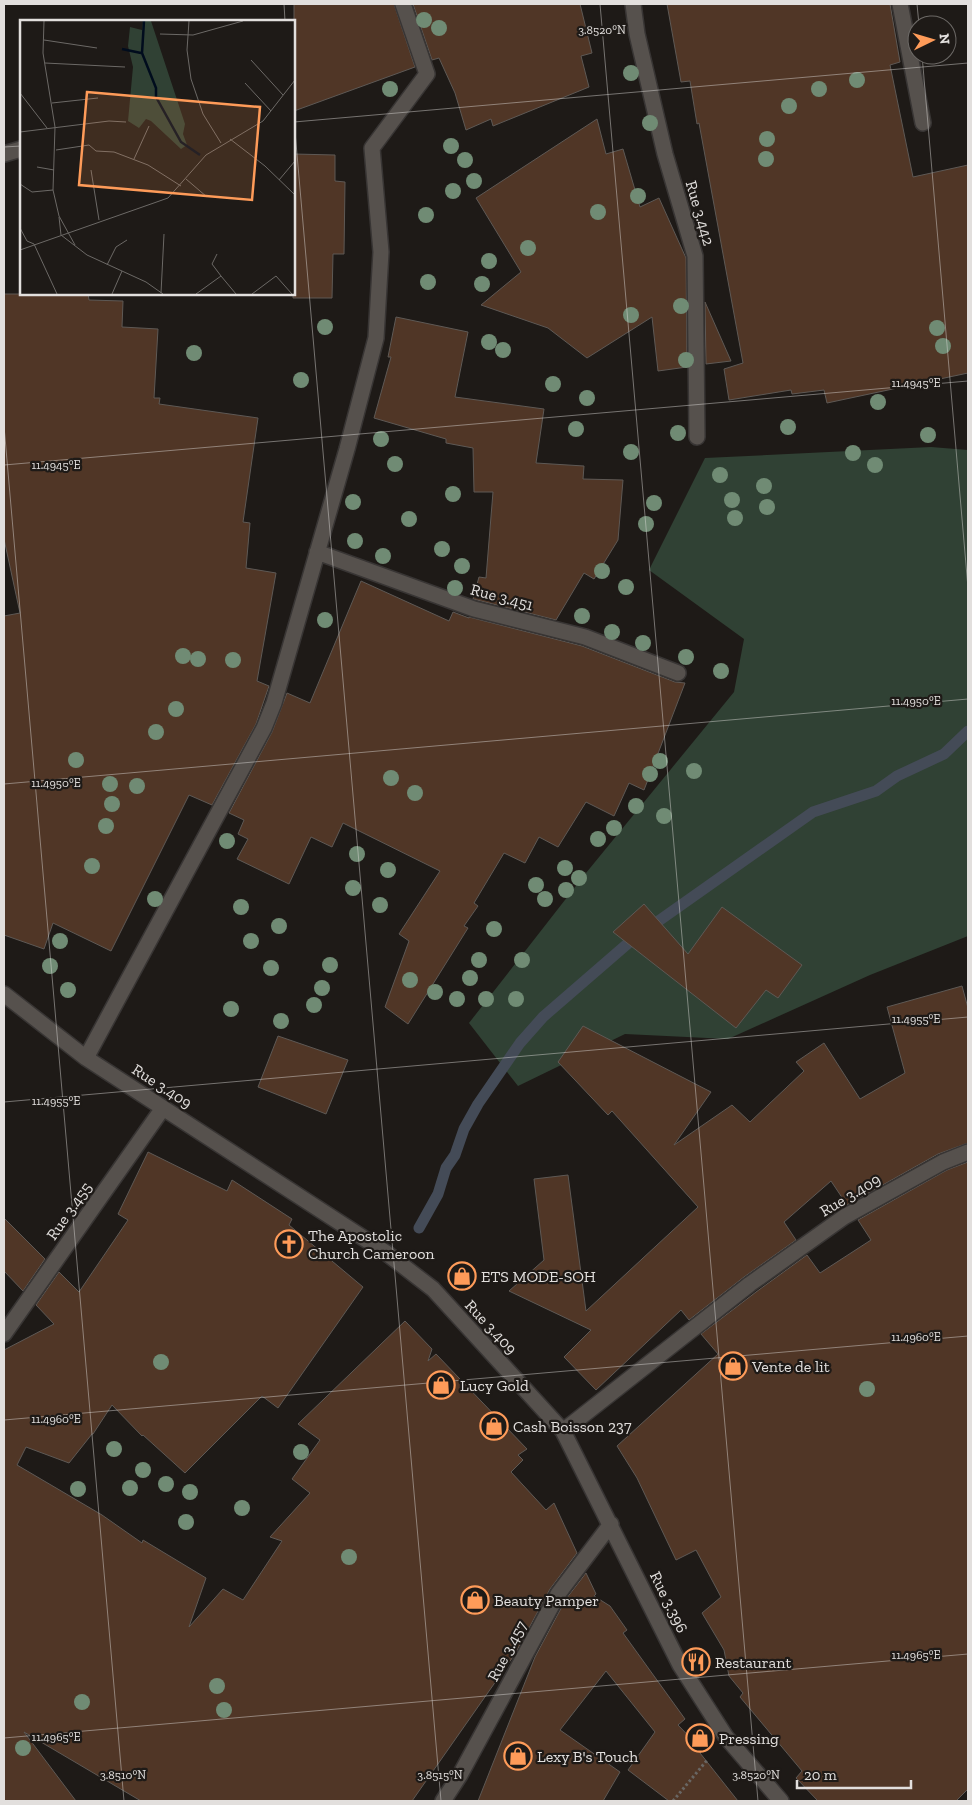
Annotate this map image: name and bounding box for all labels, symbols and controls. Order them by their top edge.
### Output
north arrow [907,15,957,65]
inset map [20,20,295,295]
text: 3.8520°N [578,23,626,37]
text: N [936,33,953,45]
street label: Rue 3.442 [682,178,718,248]
text: 11.4945°E [891,376,941,390]
text: 11.4945°E [31,458,81,472]
street label: Rue 3.451 [469,580,535,614]
text: 11.4950°E [891,694,941,708]
text: 11.4950°E [31,776,81,790]
text: 11.4955°E [892,1012,940,1026]
street label: Rue 3.409 [129,1060,195,1112]
text: 11.4955°E [32,1094,80,1108]
street label: Rue 3.409 [816,1169,884,1221]
street label: Rue 3.455 [42,1178,96,1244]
place label: The Apostolic Church Cameroon [308,1226,435,1263]
church icon: The Apostolic Church Cameroon [274,1229,304,1259]
shop icon: ETS MODE-SOH [447,1261,477,1291]
place label: ETS MODE-SOH [481,1267,596,1286]
street label: Rue 3.409 [461,1296,521,1358]
text: 11.4960°E [891,1330,941,1344]
shop icon: Vente de lit [718,1351,748,1381]
place label: Vente de lit [751,1357,830,1376]
shop icon: Lucy Gold [426,1370,456,1400]
place label: Lucy Gold [460,1376,529,1395]
shop icon: Cash Boisson 237 [479,1411,509,1441]
text: 11.4960°E [31,1412,81,1426]
place label: Cash Boisson 237 [513,1417,632,1436]
street label: Rue 3.396 [646,1568,692,1636]
shop icon: Beauty Pamper [460,1585,490,1615]
place label: Beauty Pamper [494,1591,599,1610]
street label: Rue 3.457 [483,1617,531,1684]
restaurant icon: Restaurant [681,1647,711,1677]
text: 11.4965°E [892,1648,940,1662]
place label: Restaurant [715,1653,791,1672]
shop icon: Pressing [685,1723,715,1753]
place label: Pressing [719,1729,779,1748]
text: 11.4965°E [32,1730,80,1744]
shop icon: Lexy B's Touch [503,1741,533,1771]
place label: Lexy B's Touch [537,1747,638,1766]
scale bar [797,1758,911,1790]
text: 20 m [804,1766,837,1784]
text: 3.8510°N [100,1768,146,1782]
text: 3.8515°N [417,1768,463,1782]
text: 3.8520°N [732,1768,780,1782]

